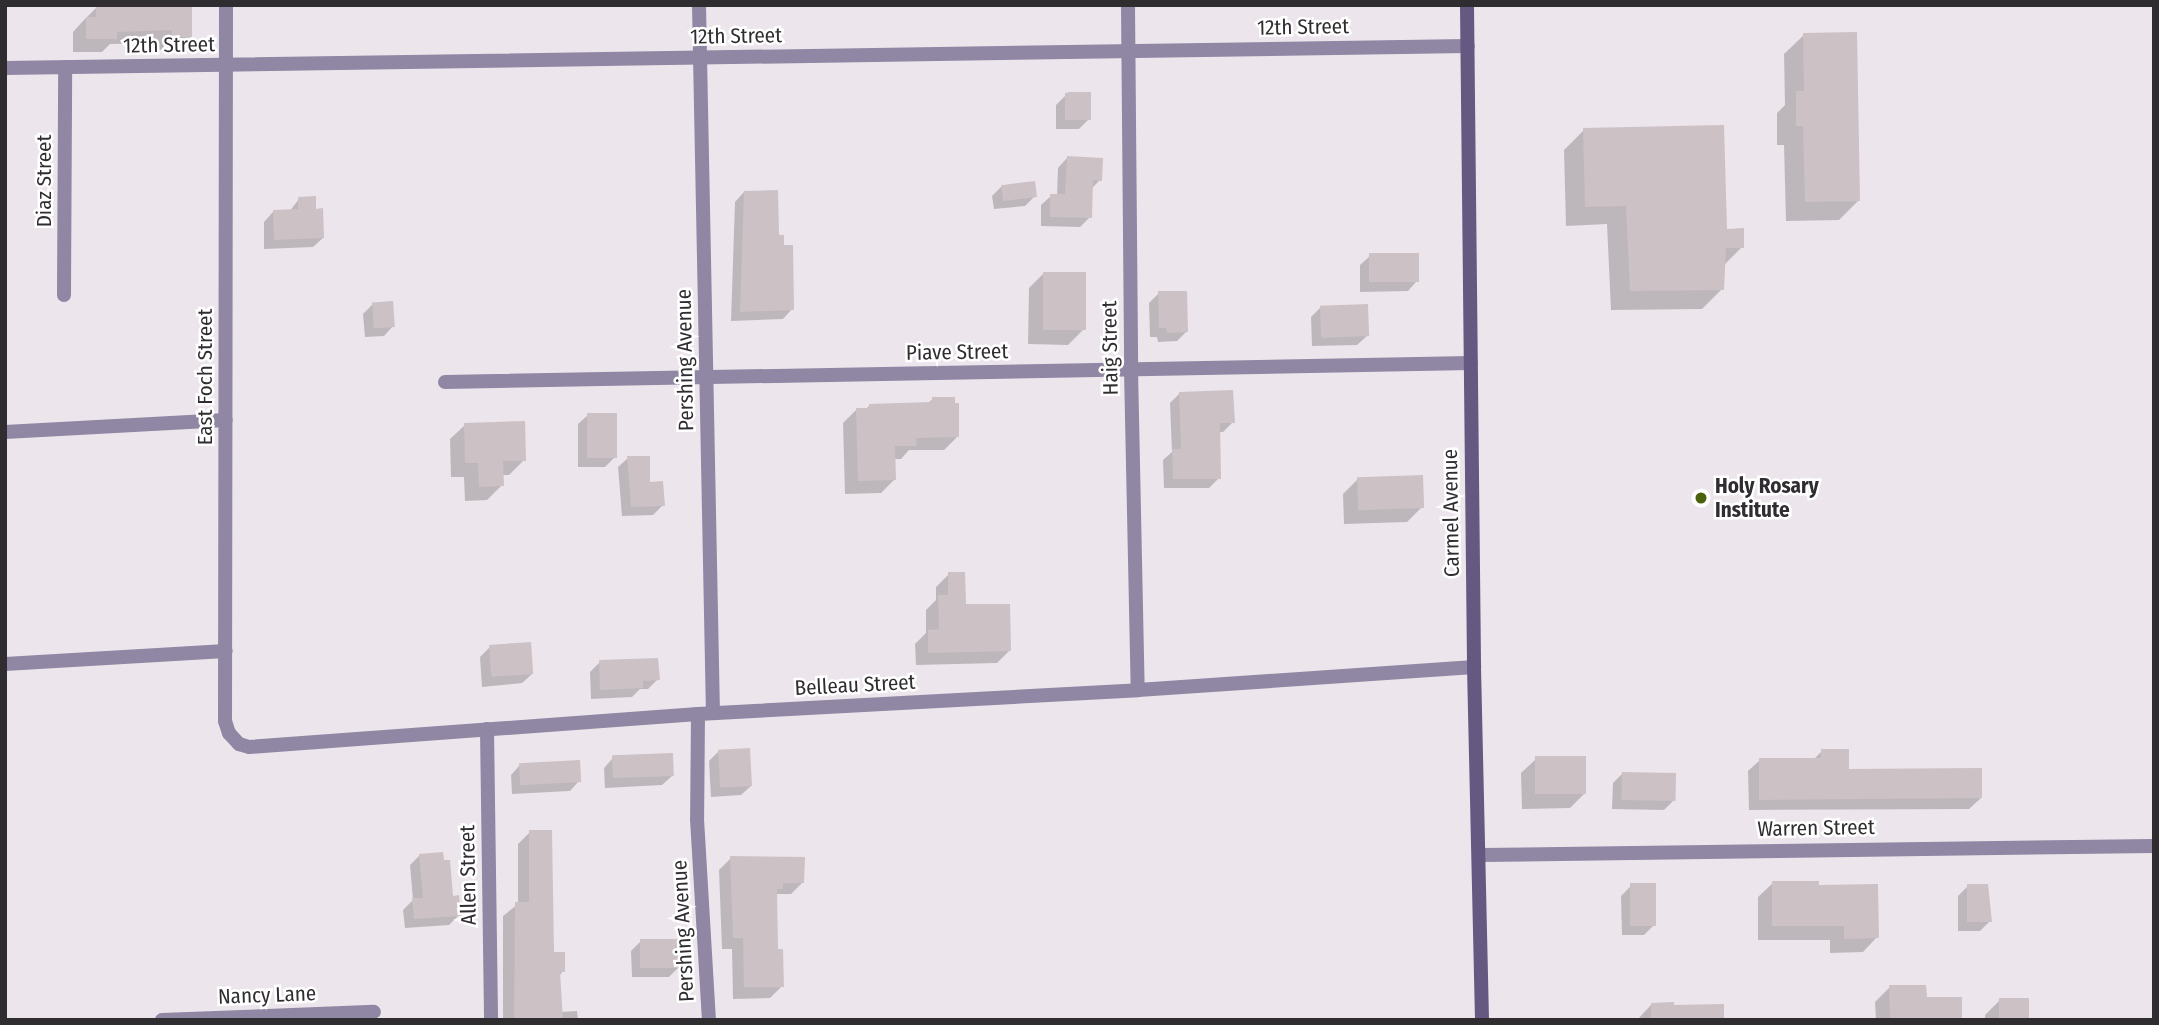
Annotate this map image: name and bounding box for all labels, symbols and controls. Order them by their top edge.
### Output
street label: 12th Street [1257,14,1349,40]
street label: 12th Street [690,23,782,49]
street label: 12th Street [123,32,215,58]
street label: Diaz Street [31,135,57,227]
street label: Pershing Avenue [671,289,699,431]
street label: Haig Street [1097,300,1123,396]
street label: East Foch Street [192,309,218,445]
street label: Piave Street [906,339,1008,365]
street label: Carmel Avenue [1437,449,1465,577]
place label: Holy Rosary Institute [1715,473,1819,523]
marker: Holy Rosary Institute [1693,490,1709,506]
street label: Belleau Street [794,669,916,701]
street label: Warren Street [1757,814,1875,842]
street label: Allen Street [455,825,481,925]
street label: Pershing Avenue [667,859,699,1003]
street label: Nancy Lane [217,981,317,1009]

